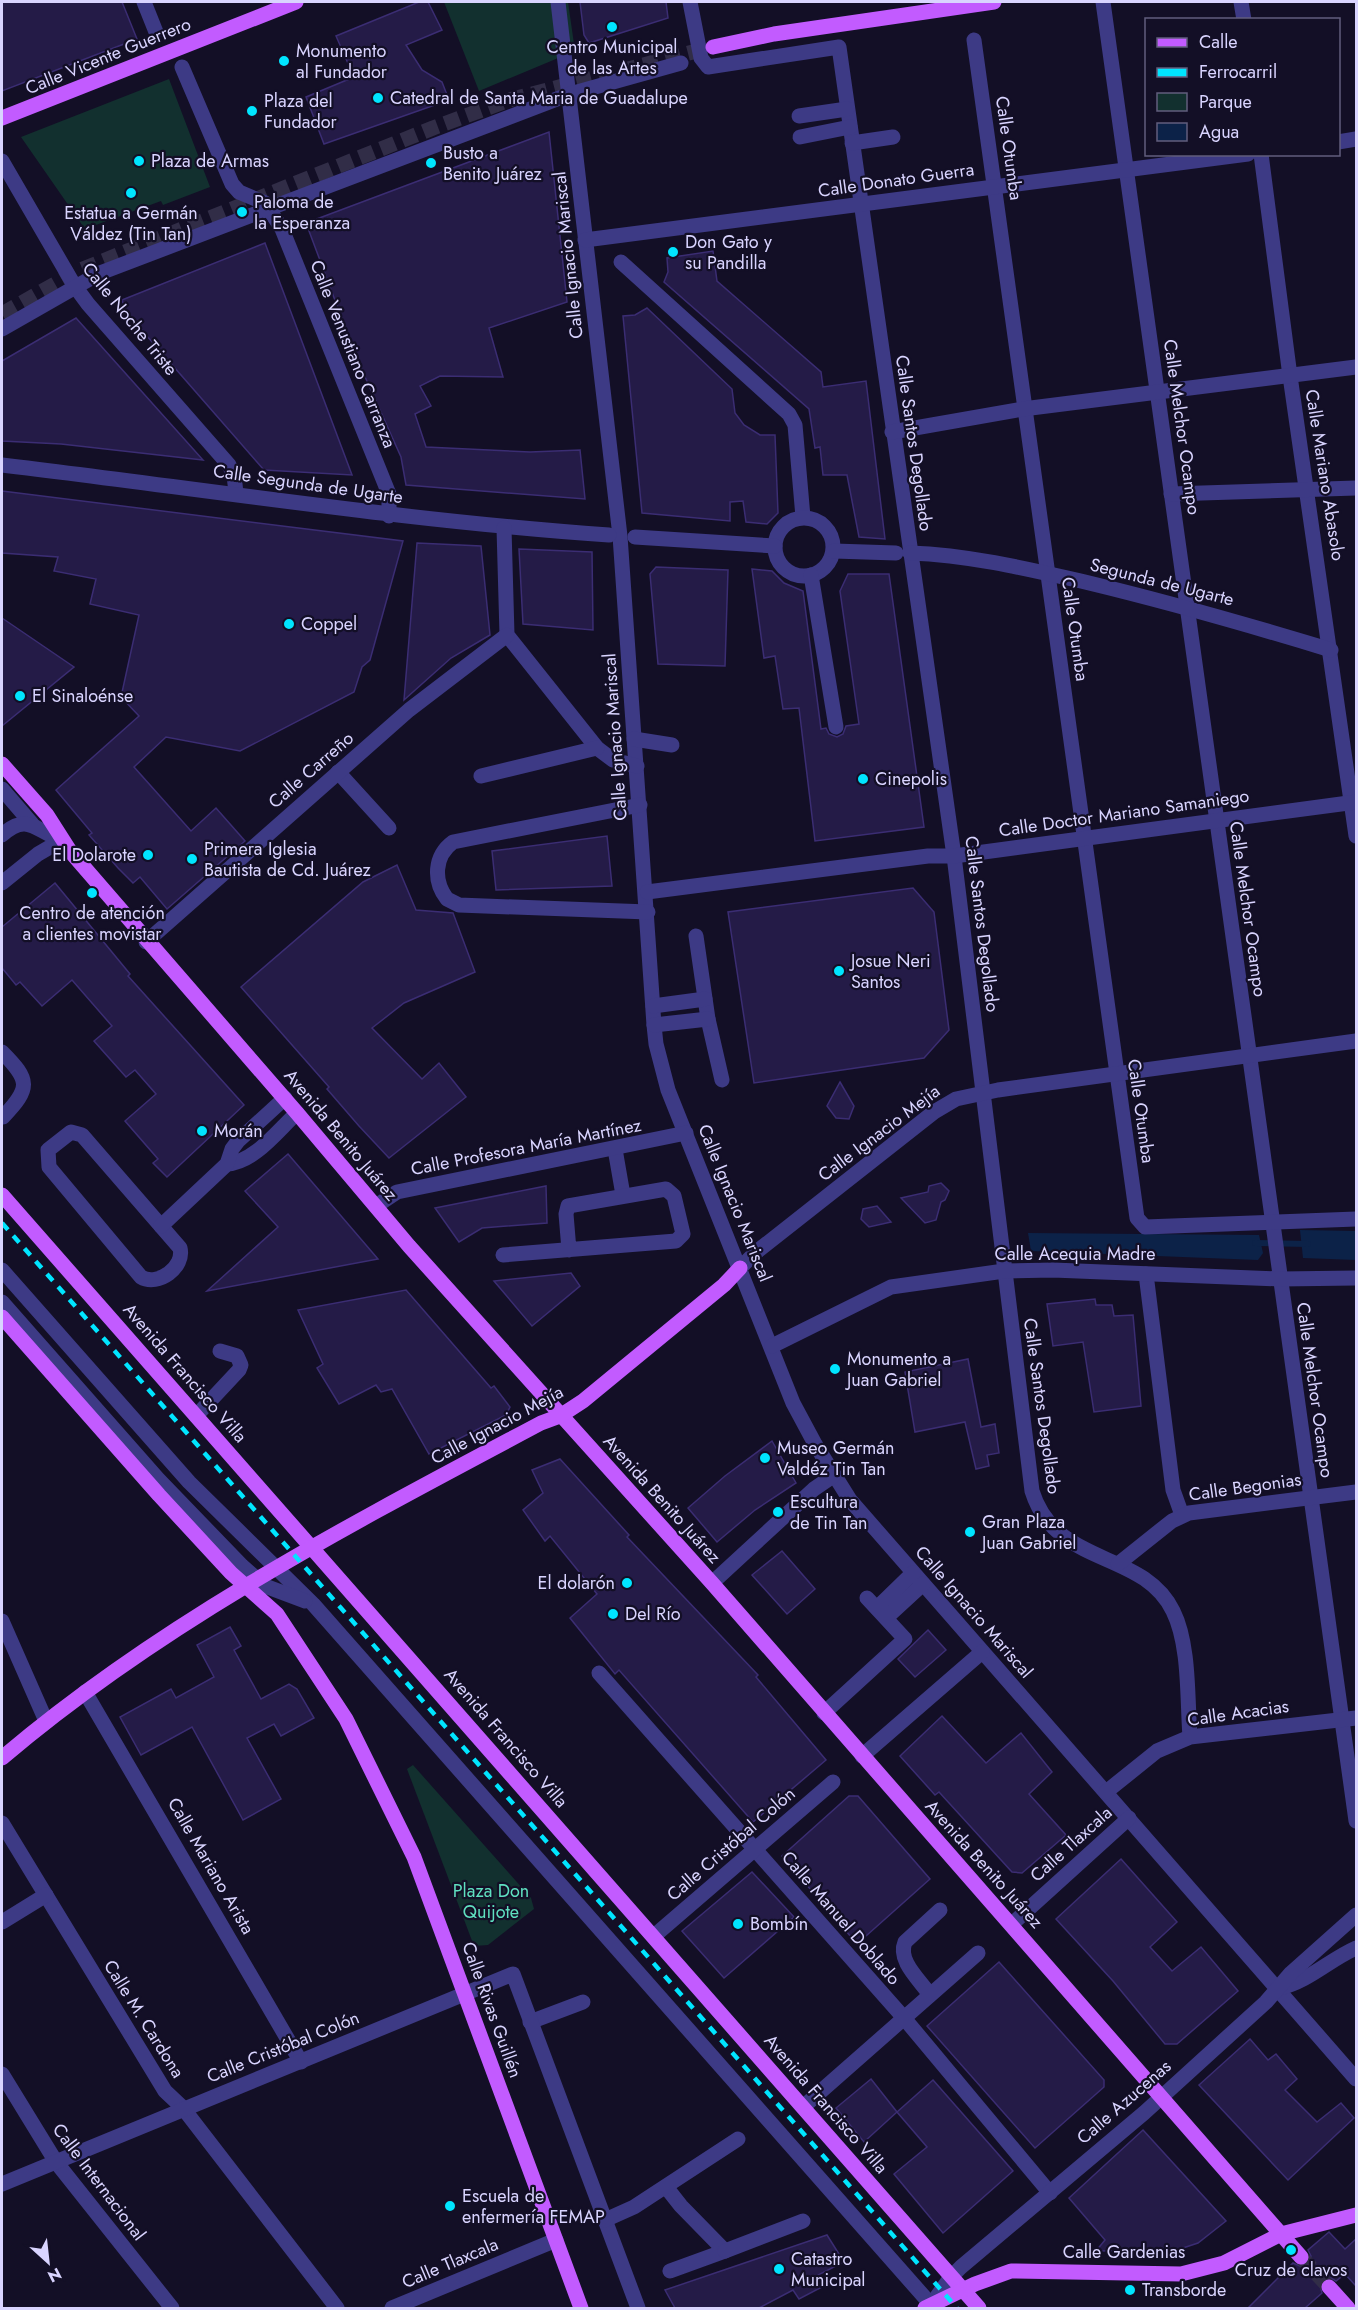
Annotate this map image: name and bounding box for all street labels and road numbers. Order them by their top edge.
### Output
street label: Calle Vicente Guerrero [21,11,195,101]
street label: Calle Otumba [989,94,1029,202]
street label: Calle Donato Guerra [816,156,976,204]
street label: Calle Ignacio Mariscal [546,170,590,340]
street label: Calle Venustiano Carranza [303,256,403,452]
street label: Calle Noche Triste [76,257,184,381]
street label: Calle Melchor Ocampo [1157,338,1207,517]
street label: Calle Santos Degollado [889,353,939,533]
street label: Calle Mariano Abasolo [1299,387,1351,563]
street label: Calle Segunda de Ugarte [211,458,405,510]
street label: Segunda de Ugarte [1087,552,1237,612]
street label: Calle Otumba [1055,575,1095,683]
street label: Calle Ignacio Mariscal [596,652,634,822]
street label: Calle Carreño [263,725,359,814]
street label: Calle Doctor Mariano Samaniego [997,783,1251,843]
street label: Calle Melchor Ocampo [1223,820,1273,999]
street label: Calle Santos Degollado [958,834,1006,1014]
street label: Calle Otumba [1121,1057,1161,1165]
street label: Avenida Benito Juárez [278,1063,404,1207]
street label: Calle Ignacio Mejía [813,1078,945,1188]
street label: Calle Profesora María Martínez [409,1112,644,1182]
street label: Calle Ignacio Mariscal [691,1120,779,1286]
street label: Calle Acequia Madre [995,1241,1155,1267]
street label: Avenida Francisco Villa [117,1298,253,1448]
street label: Calle Melchor Ocampo [1290,1301,1340,1480]
street label: Calle Santos Degollado [1017,1316,1067,1496]
street label: Calle Ignacio Mejía [426,1379,568,1471]
street label: Avenida Benito Juárez [597,1429,727,1570]
street label: Calle Begonias [1187,1466,1303,1508]
street label: Calle Ignacio Mariscal [909,1540,1039,1684]
street label: Avenida Francisco Villa [438,1663,574,1813]
street label: Calle Acacias [1186,1693,1290,1733]
street label: Calle Cristóbal Colón [661,1781,801,1907]
street label: Calle Mariano Arista [161,1793,261,1939]
street label: Avenida Benito Juárez [919,1794,1049,1935]
street label: Calle Tlaxcala [1024,1800,1118,1888]
street label: Calle Manuel Doblado [775,1845,907,1991]
street label: Calle Rivas Guillén [455,1938,529,2082]
street label: Calle M. Cardona [97,1955,191,2083]
street label: Calle Cristóbal Colón [203,2004,363,2090]
street label: Avenida Francisco Villa [758,2029,894,2179]
street label: Calle Azucenas [1071,2054,1177,2150]
street label: Calle Internacional [46,2118,152,2246]
street label: Calle Tlaxcala [398,2231,502,2295]
street label: Calle Gardenias [1063,2239,1185,2265]

